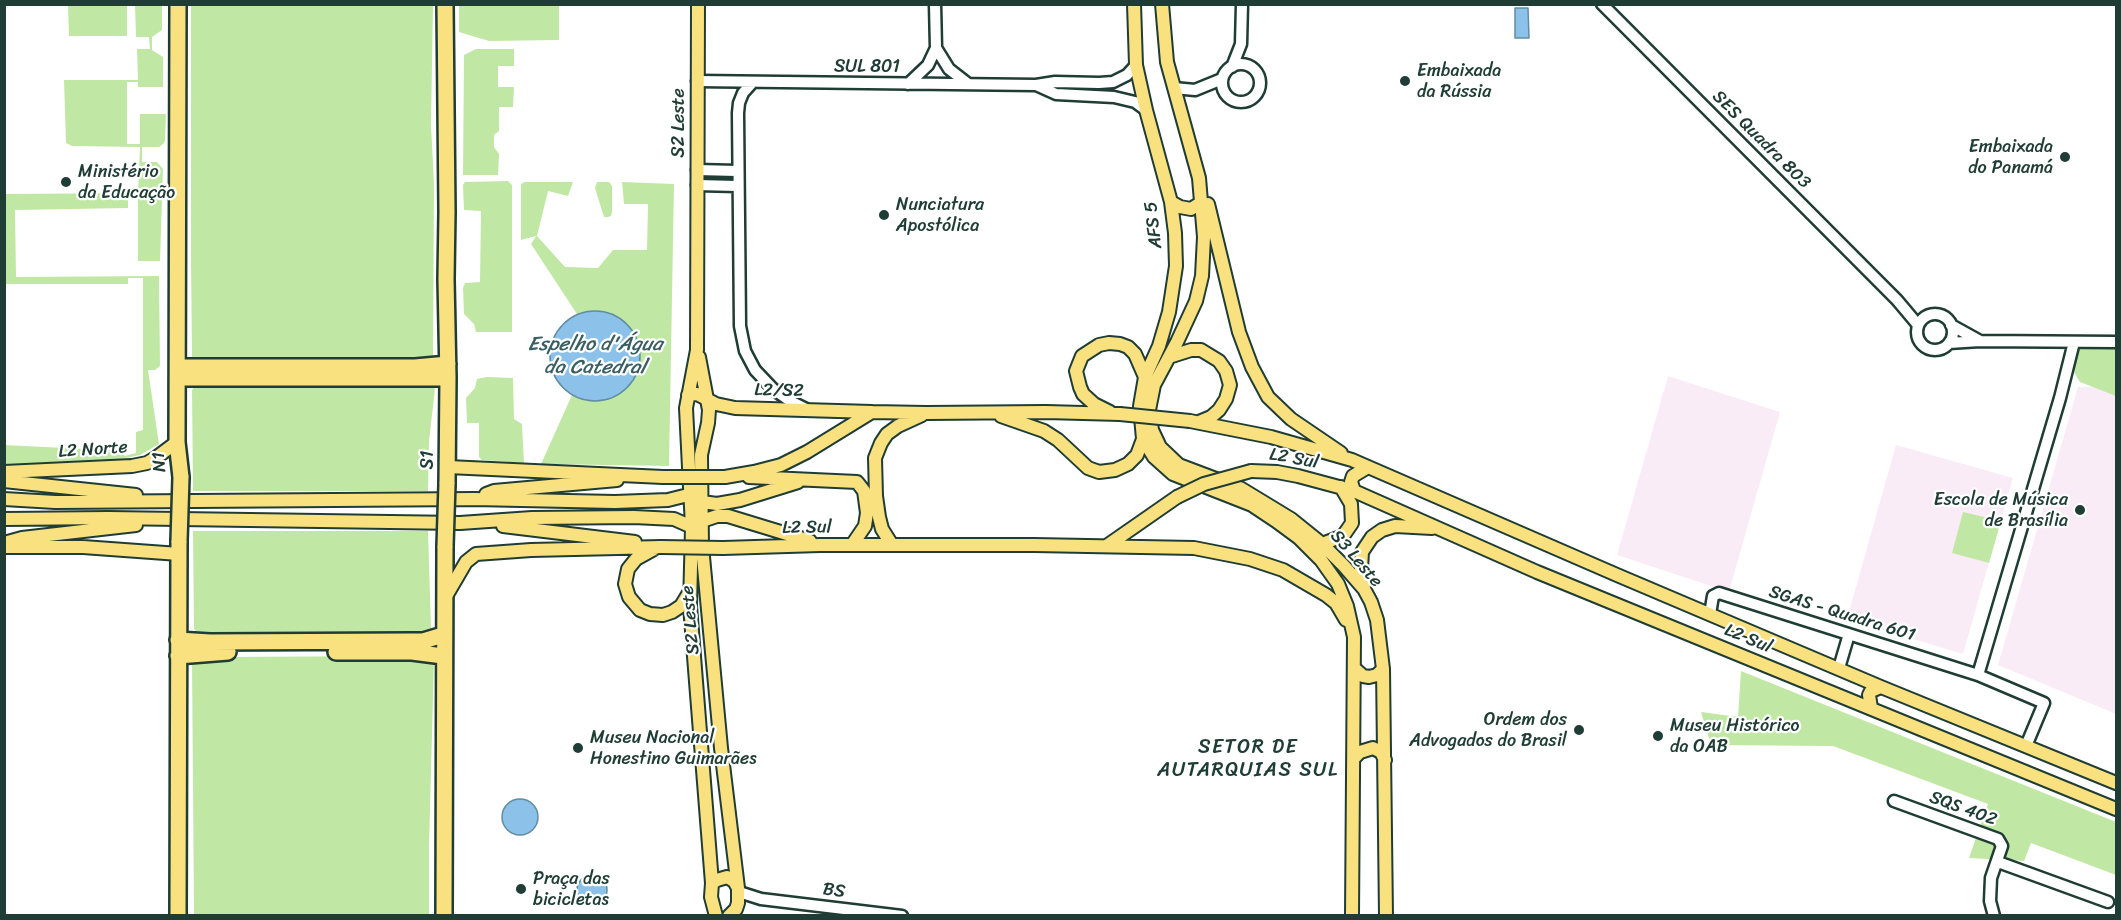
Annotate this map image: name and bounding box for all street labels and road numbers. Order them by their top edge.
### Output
street label: SUL 801 [834,56,900,78]
street label: SES Quadra 803 [1707,86,1815,194]
street label: S2 Leste [668,88,690,158]
street label: AFS 5 [1140,200,1168,250]
street label: L2/S2 [754,380,804,402]
street label: L2 Norte [58,437,128,463]
street label: L2 Sul [1268,444,1320,474]
street label: S1 [417,450,439,470]
street label: N1 [148,451,172,473]
street label: L2 Sul [782,517,832,539]
street label: S3 Leste [1325,526,1387,592]
street label: SGAS - Quadra 601 [1766,581,1918,647]
street label: S2 Leste [677,585,705,655]
street label: L2 Sul [1721,620,1775,658]
street label: SQS 402 [1926,787,2000,831]
street label: BS [821,879,847,903]

